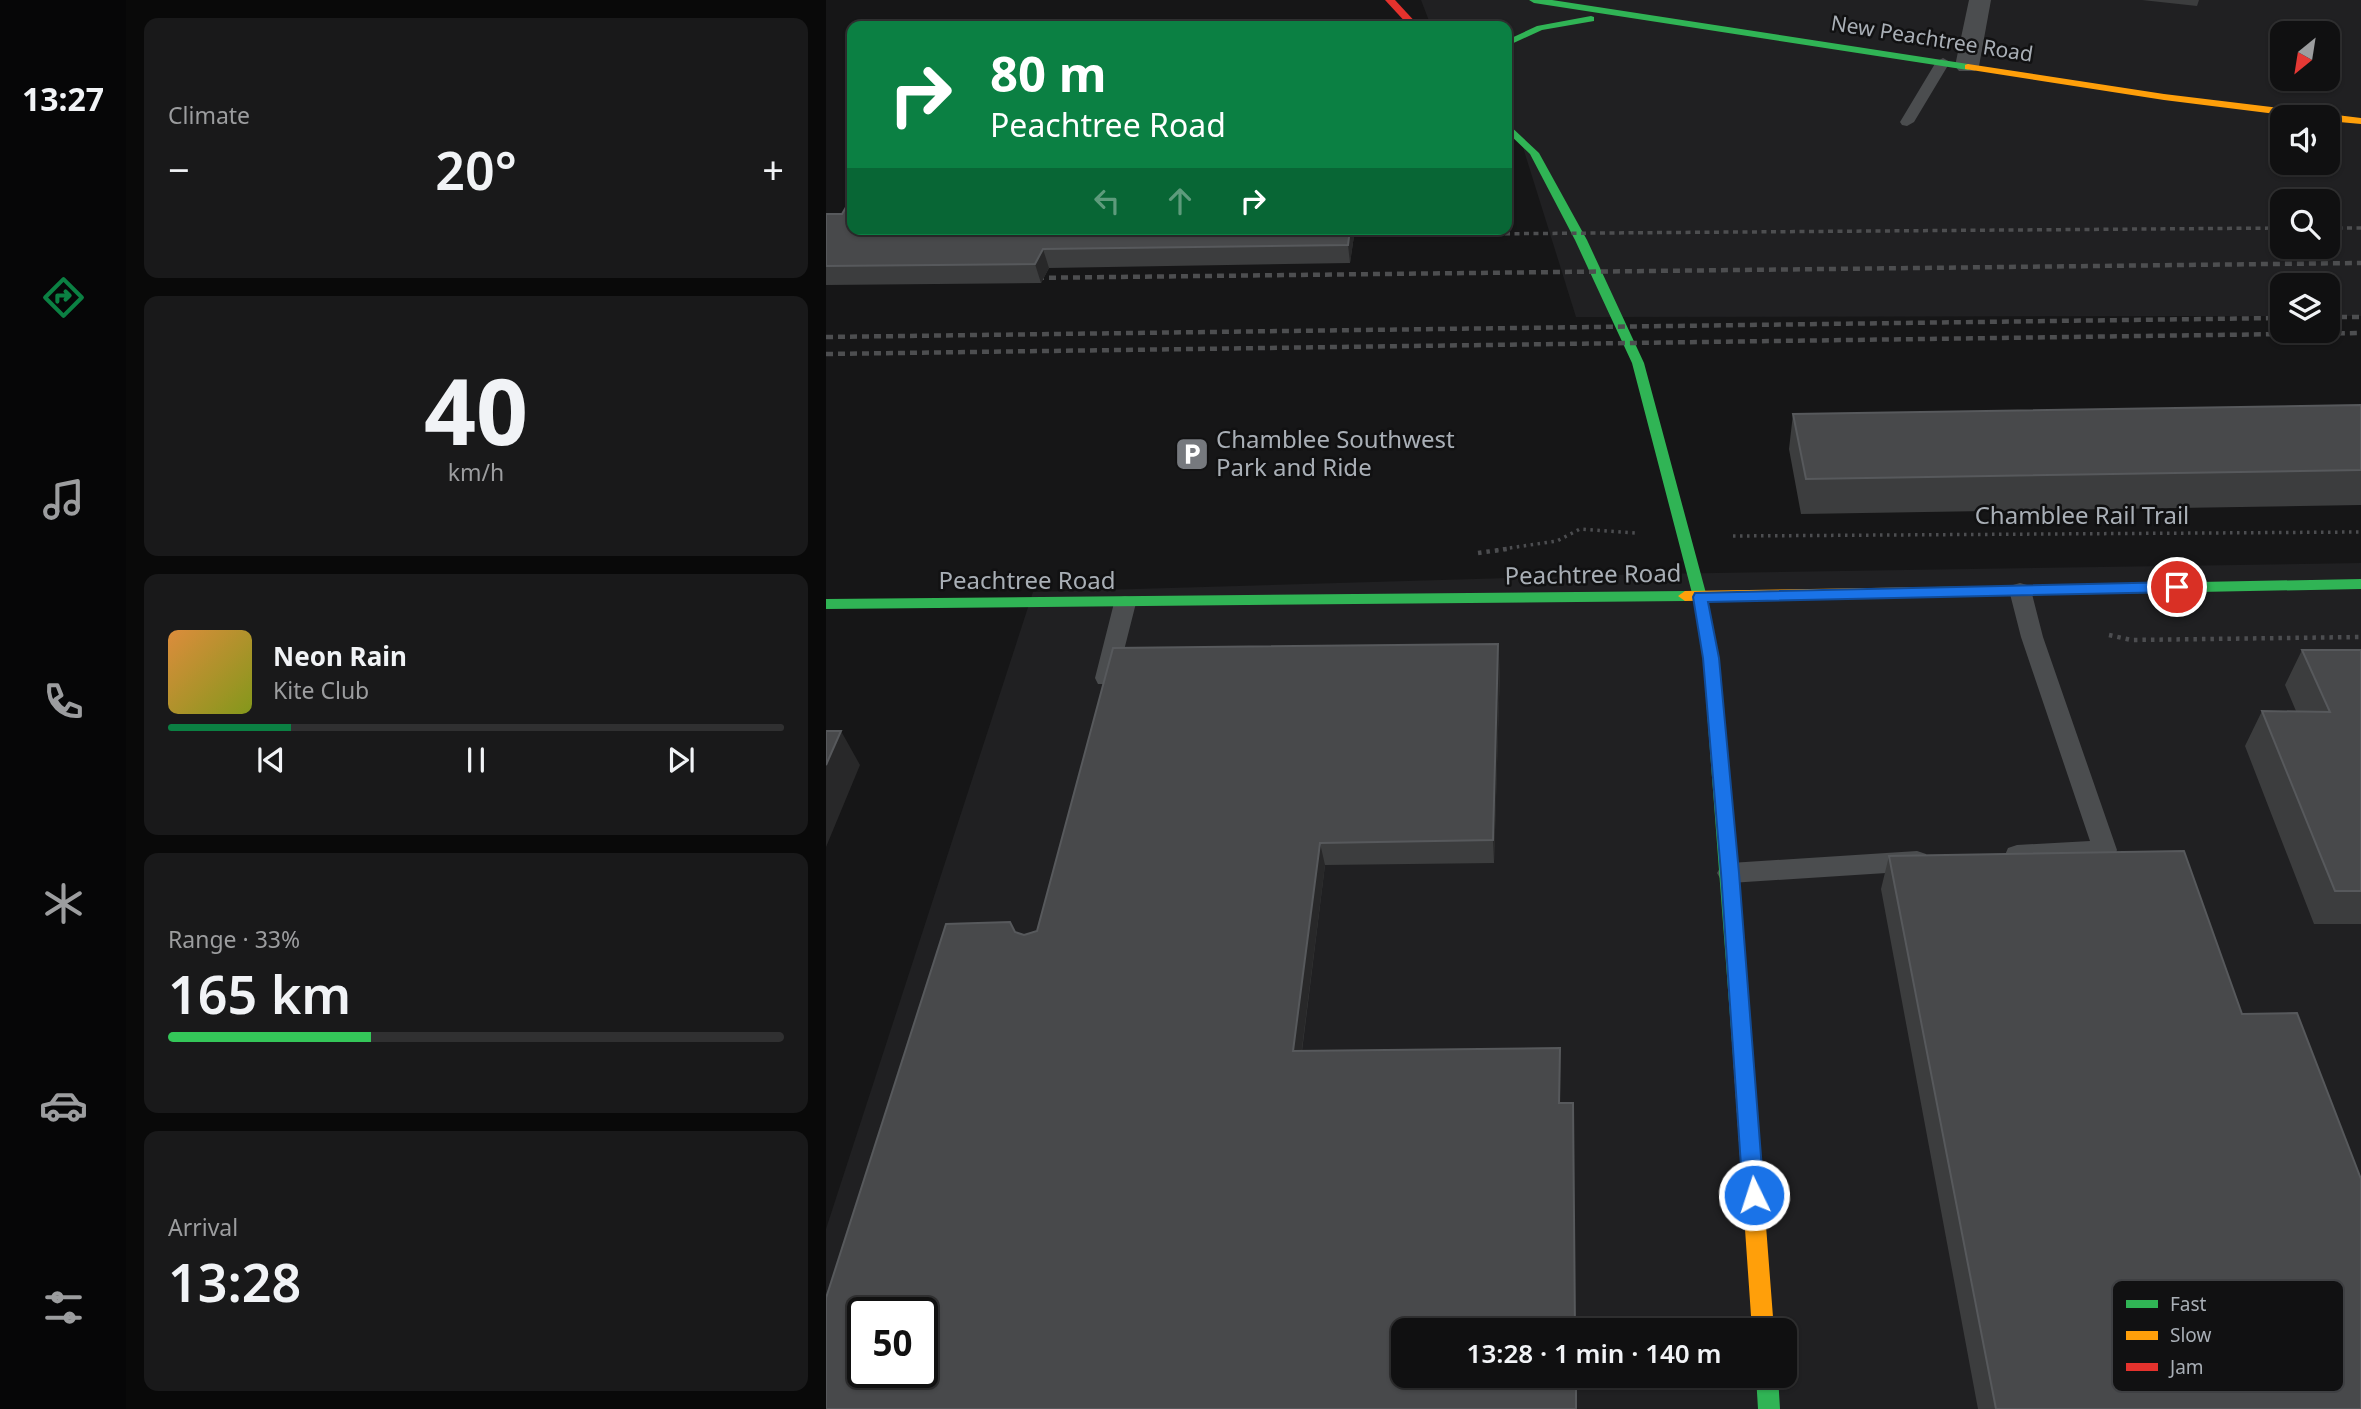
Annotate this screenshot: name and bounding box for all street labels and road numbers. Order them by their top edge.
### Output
street label: New Peachtree Road [1829,8,2035,68]
street label: Chamblee Rail Trail [1975,498,2189,531]
street label: Peachtree Road [1504,555,1682,592]
street label: Peachtree Road [939,563,1115,596]

